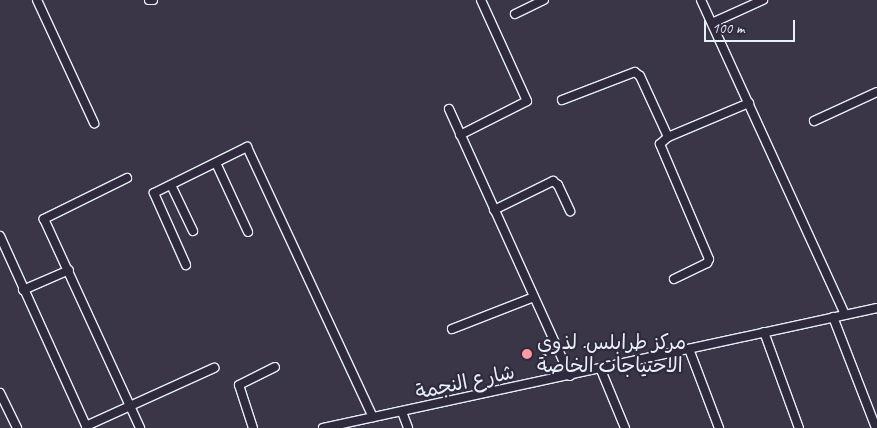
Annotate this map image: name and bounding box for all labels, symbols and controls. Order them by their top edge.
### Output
scale bar [707,10,798,42]
text: 100 m [712,19,744,38]
place label: مركز طرابلس. لذوي الاحتياجات الخاصة [537,330,686,377]
marker: مركز طرابلس. لذوي الاحتياجات الخاصة [521,348,533,360]
street label: شارع النجمة [413,360,517,404]

